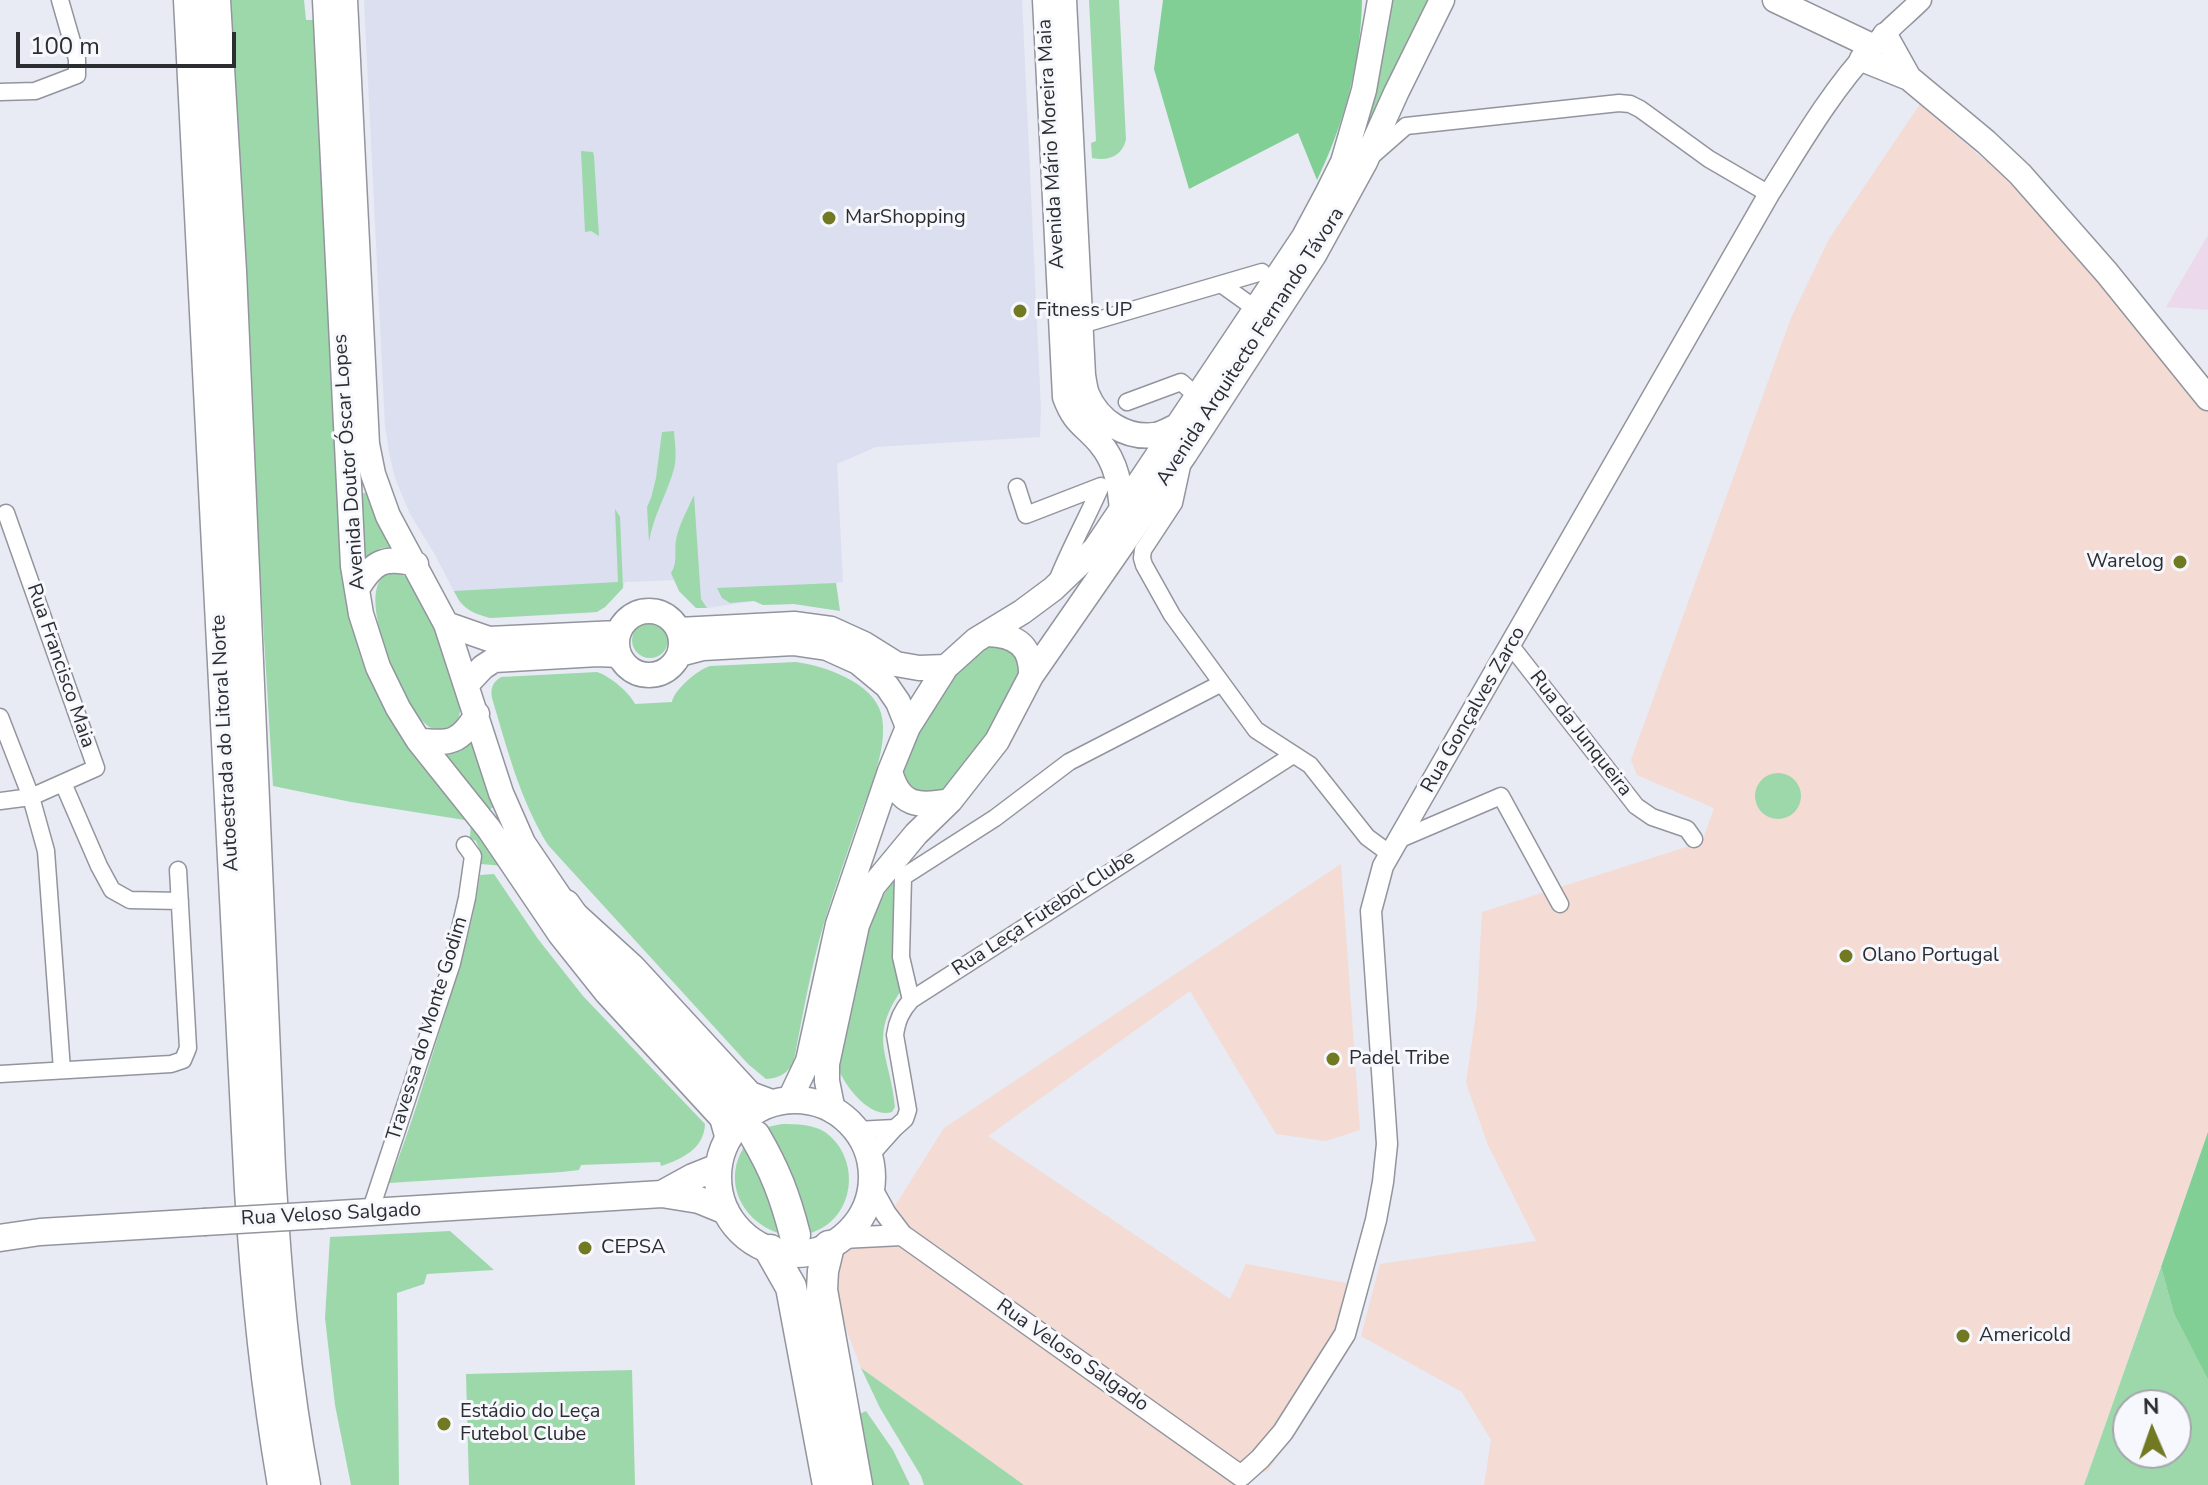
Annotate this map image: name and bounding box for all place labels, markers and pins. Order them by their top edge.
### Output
place label: MarShopping [845,206,966,230]
marker: MarShopping [820,209,838,227]
place label: Fitness UP [1036,299,1132,323]
marker: Fitness UP [1011,302,1029,320]
place label: Warelog [2086,550,2164,574]
marker: Warelog [2171,553,2189,571]
place label: Olano Portugal [1862,944,1999,968]
marker: Olano Portugal [1837,947,1855,965]
place label: Padel Tribe [1349,1047,1450,1071]
marker: Padel Tribe [1324,1050,1342,1068]
place label: CEPSA [601,1236,666,1260]
marker: CEPSA [576,1239,594,1257]
place label: Americold [1979,1324,2071,1348]
marker: Americold [1954,1327,1972,1345]
place label: Estádio do Leça Futebol Clube [460,1400,600,1447]
marker: Estádio do Leça Futebol Clube [435,1415,453,1433]

